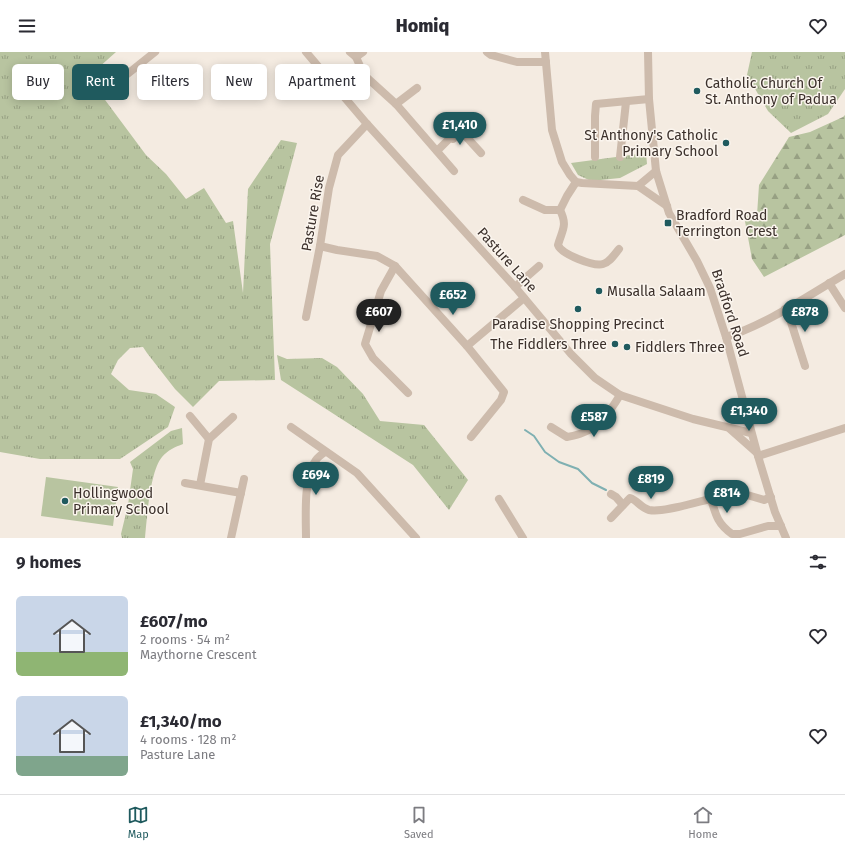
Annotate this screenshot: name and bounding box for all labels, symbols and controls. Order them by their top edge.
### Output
icon: menu [16,15,38,37]
text: Homiq [396,15,449,37]
icon: heart [807,15,829,37]
chip: Buy [12,64,64,100]
chip: Rent [72,64,129,100]
chip: Filters [137,64,203,100]
chip: New [211,64,267,100]
chip: Apartment [275,64,370,100]
place label: Catholic Church Of St. Anthony of Padua [705,75,837,108]
marker: Catholic Church Of St. Anthony of Padua [692,86,702,96]
pin: £1,410 [427,112,493,146]
text: £1,410 [442,117,478,132]
place label: St Anthony's Catholic Primary School [584,127,718,160]
marker: St Anthony's Catholic Primary School [721,138,731,148]
street label: Pasture Rise [298,173,328,253]
place label: Bradford Road Terrington Crest [676,207,778,240]
marker: Bradford Road Terrington Crest [663,218,673,228]
street label: Pasture Lane [474,224,540,296]
street label: Bradford Road [708,267,752,359]
pin: £652 [429,282,477,316]
place label: Musalla Salaam [607,283,706,300]
marker: Musalla Salaam [594,286,604,296]
text: £652 [439,287,467,302]
pin: £607 [355,299,403,333]
pin: £878 [781,299,829,333]
text: £607 [365,304,393,319]
marker: Paradise Shopping Precinct [573,304,583,314]
text: £878 [791,304,819,319]
place label: Paradise Shopping Precinct [492,316,665,333]
place label: The Fiddlers Three [490,336,607,353]
marker: The Fiddlers Three [610,339,620,349]
place label: Fiddlers Three [635,339,725,356]
marker: Fiddlers Three [622,342,632,352]
pin: £1,340 [716,398,782,432]
text: £1,340 [730,403,768,418]
pin: £587 [570,404,618,438]
text: £587 [580,409,608,424]
pin: £694 [292,462,340,496]
pin: £819 [627,466,675,500]
text: £694 [302,467,330,482]
text: £819 [637,471,665,486]
pin: £814 [703,480,751,514]
place label: Hollingwood Primary School [73,485,169,518]
text: £814 [713,485,741,500]
marker: Hollingwood Primary School [60,496,70,506]
icon: filters [807,551,829,573]
text: 9 homes [16,552,81,573]
text: £607/mo [140,611,208,632]
icon: home [48,612,96,660]
icon: heart [807,625,829,647]
text: 2 rooms · 54 m² [140,632,230,647]
text: Maythorne Crescent [140,647,257,662]
text: £1,340/mo [140,711,222,732]
icon: home [48,712,96,760]
icon: heart [807,725,829,747]
text: 4 rooms · 128 m² [140,732,236,747]
text: Pasture Lane [140,747,215,762]
tab: Map [127,804,149,841]
tab: Saved [404,804,434,841]
tab: Home [688,804,718,841]

